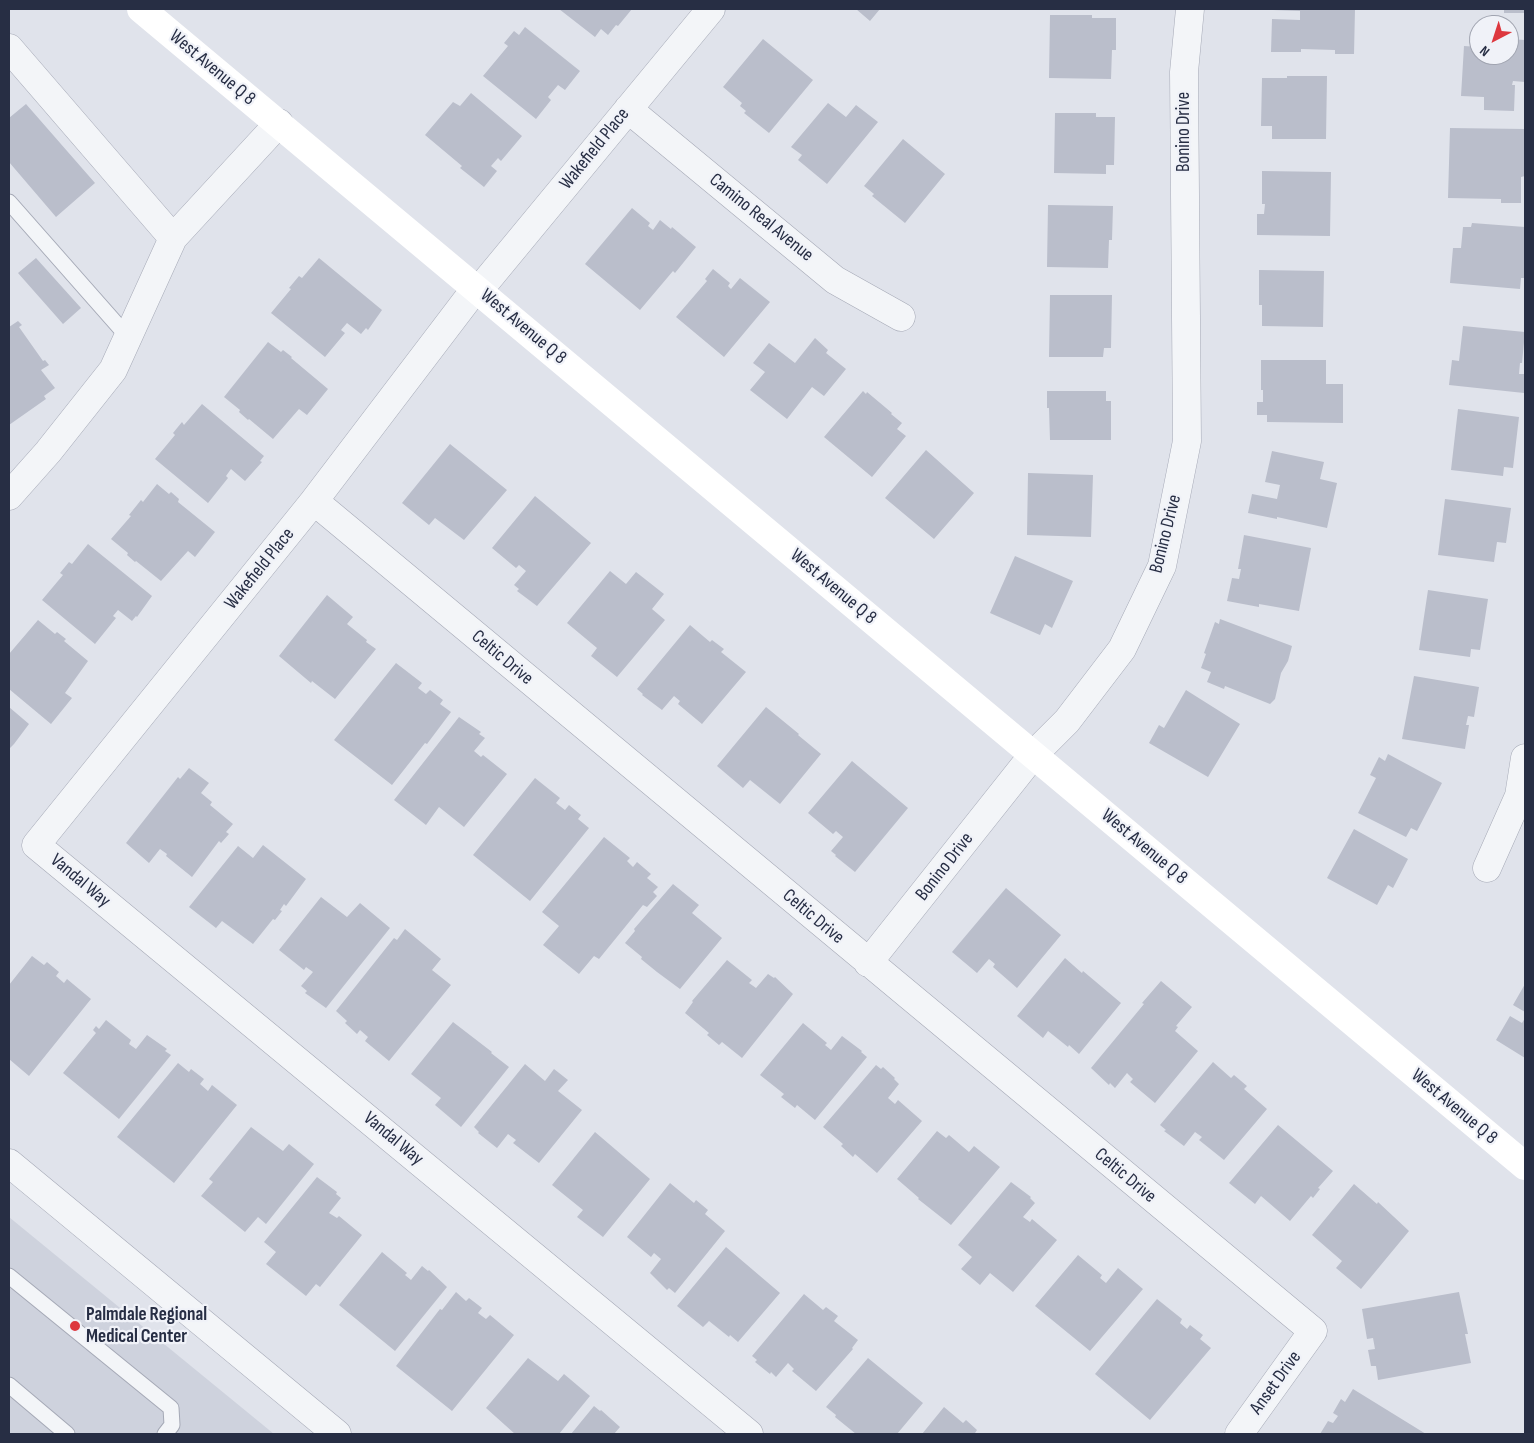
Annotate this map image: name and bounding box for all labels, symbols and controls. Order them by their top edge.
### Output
north arrow [1469,15,1519,65]
street label: West Avenue Q 8 [164,25,260,111]
text: N [1476,42,1493,60]
street label: Bonino Drive [1173,92,1195,172]
street label: Wakefield Place [555,104,635,194]
street label: Camino Real Avenue [704,169,818,267]
street label: West Avenue Q 8 [475,284,571,370]
street label: Bonino Drive [1145,492,1187,576]
street label: Wakefield Place [220,524,300,614]
street label: West Avenue Q 8 [785,544,881,630]
street label: Celtic Drive [467,626,537,690]
street label: West Avenue Q 8 [1096,804,1192,890]
street label: Bonino Drive [911,828,979,906]
street label: Vandal Way [45,849,115,913]
street label: Celtic Drive [778,885,848,949]
street label: West Avenue Q 8 [1406,1064,1502,1150]
street label: Vandal Way [358,1107,428,1171]
street label: Celtic Drive [1090,1144,1160,1208]
place label: Palmdale Regional Medical Center [86,1304,207,1348]
marker: Palmdale Regional Medical Center [68,1319,82,1333]
street label: Anset Drive [1245,1347,1307,1419]

